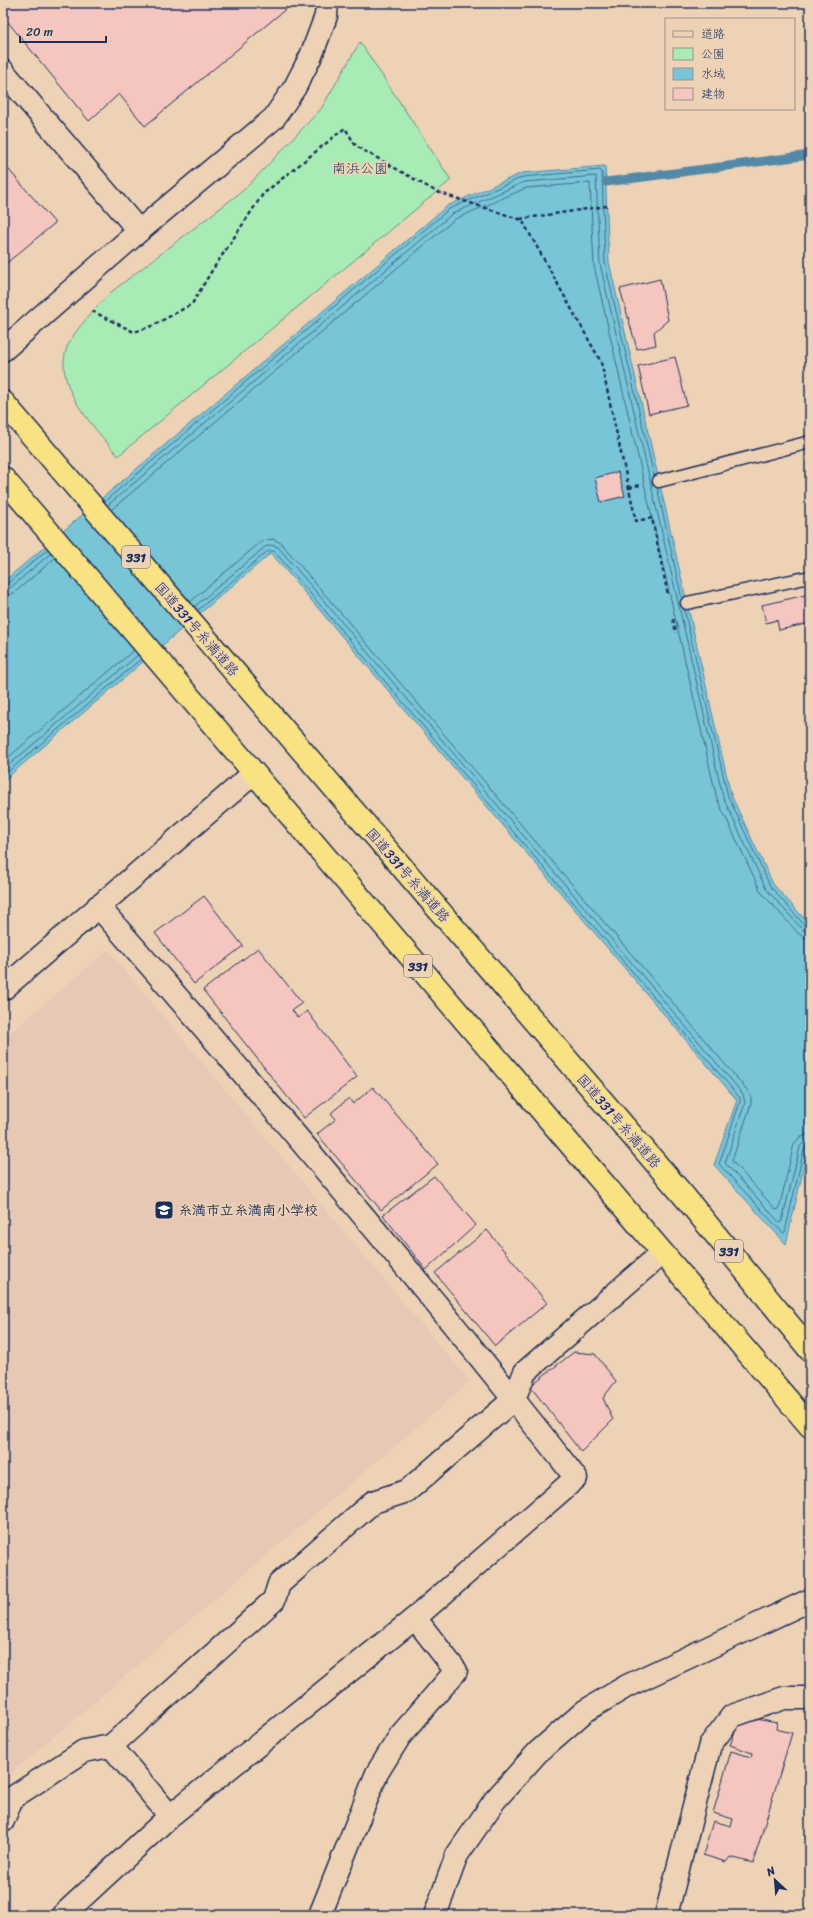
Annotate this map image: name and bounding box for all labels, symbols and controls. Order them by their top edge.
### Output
scale bar [20,18,106,44]
legend [665,18,795,110]
text: 20 m [26,21,53,43]
text: 道路 [701,23,725,45]
text: 公園 [701,43,725,65]
text: 水域 [701,63,725,85]
text: 建物 [701,83,725,105]
park label: 南浜公園 [332,156,388,181]
road number: 331 [122,546,150,568]
street label: 国道331号糸満道路 [148,576,245,683]
street label: 国道331号糸満道路 [359,822,456,929]
road number: 331 [404,955,432,977]
street label: 国道331号糸満道路 [570,1068,667,1175]
place label: 糸満市立糸満南小学校 [178,1198,318,1223]
school or university icon: 糸満市立糸満南小学校 [153,1199,175,1221]
road number: 331 [715,1240,743,1262]
north arrow [755,1860,795,1900]
text: N [762,1861,779,1882]

